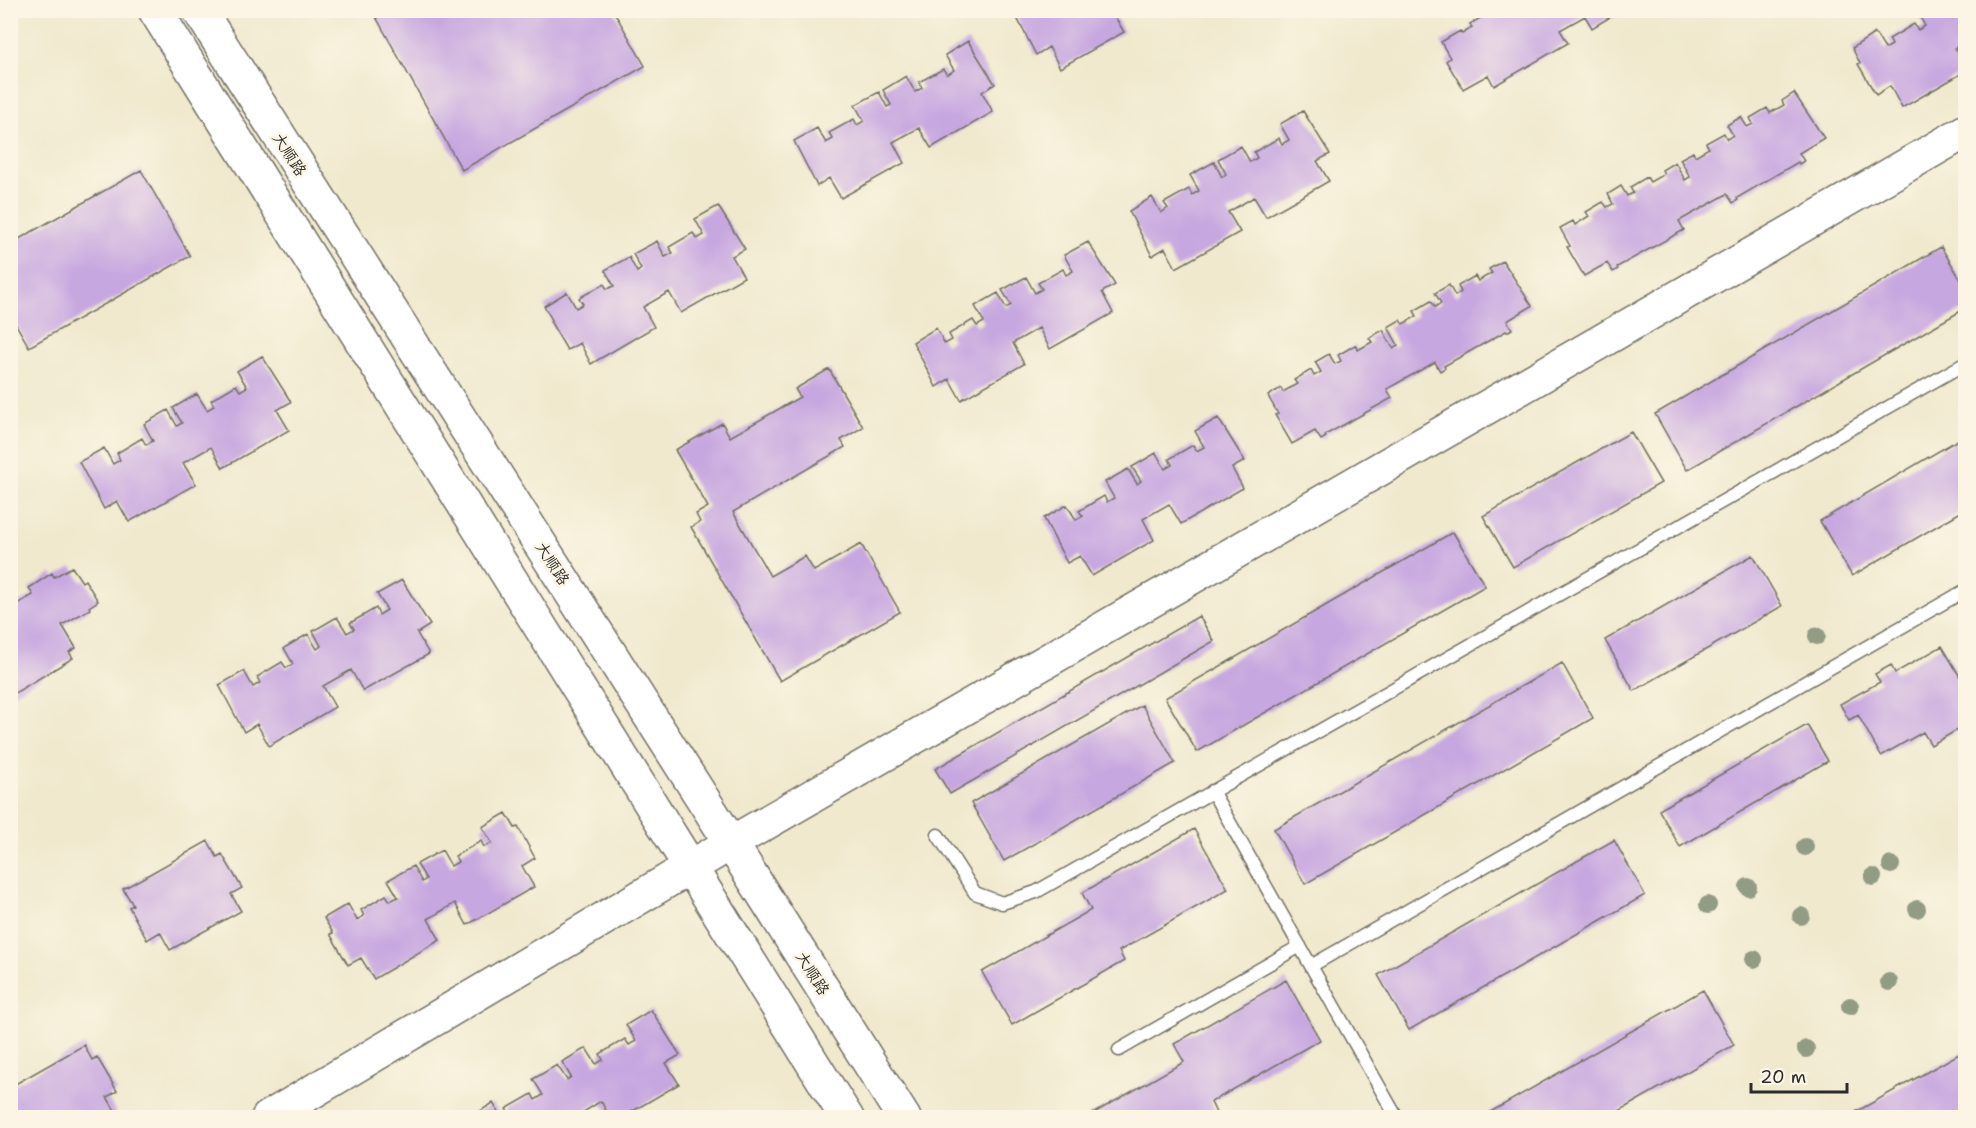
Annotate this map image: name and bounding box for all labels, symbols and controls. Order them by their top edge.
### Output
street label: 大顺路 [268,128,311,180]
street label: 大顺路 [531,537,574,589]
street label: 大顺路 [791,947,834,999]
scale bar [1751,1056,1847,1094]
text: 20 m [1760,1065,1806,1089]

